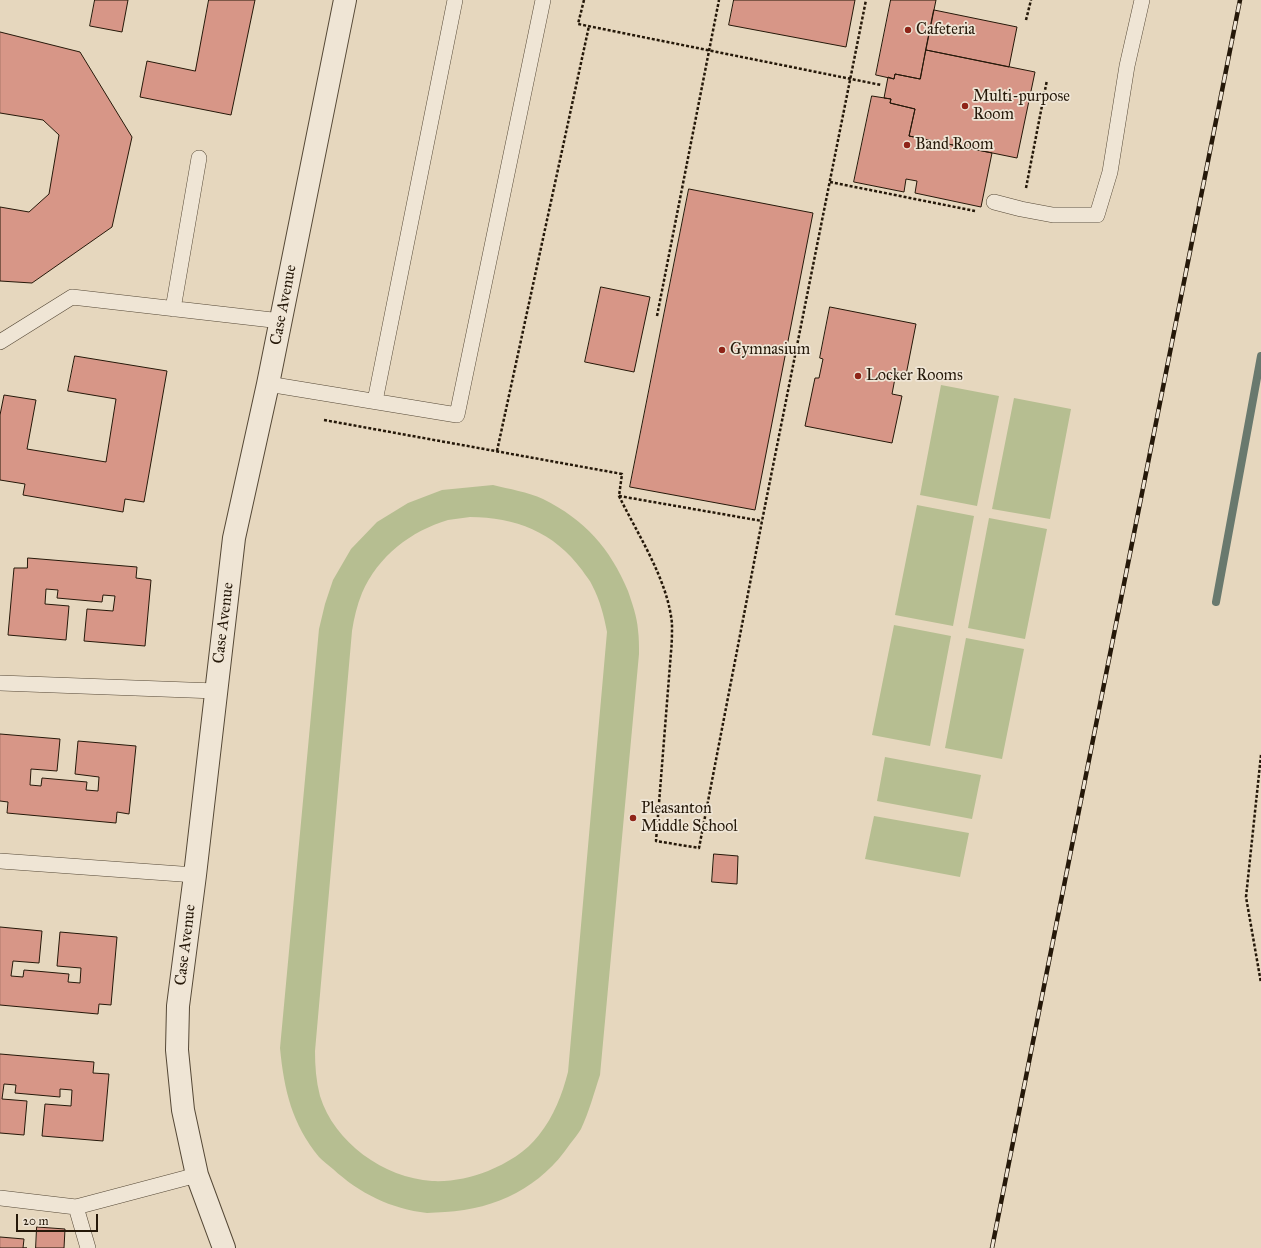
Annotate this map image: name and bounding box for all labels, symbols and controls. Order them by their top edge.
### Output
place label: Cafeteria [916,20,975,40]
marker: Cafeteria [903,25,913,35]
place label: Multi-purpose Room [973,87,1070,125]
marker: Multi-purpose Room [960,101,970,111]
place label: Band Room [915,135,993,155]
marker: Band Room [902,140,912,150]
street label: Case Avenue [267,263,301,347]
place label: Gymnasium [730,340,810,360]
marker: Gymnasium [717,345,727,355]
place label: Locker Rooms [866,366,963,386]
marker: Locker Rooms [853,371,863,381]
street label: Case Avenue [209,581,239,665]
place label: Pleasanton Middle School [641,799,738,837]
marker: Pleasanton Middle School [628,813,638,823]
street label: Case Avenue [171,903,201,987]
scale bar [18,1206,100,1232]
text: 20 m [23,1214,49,1228]

